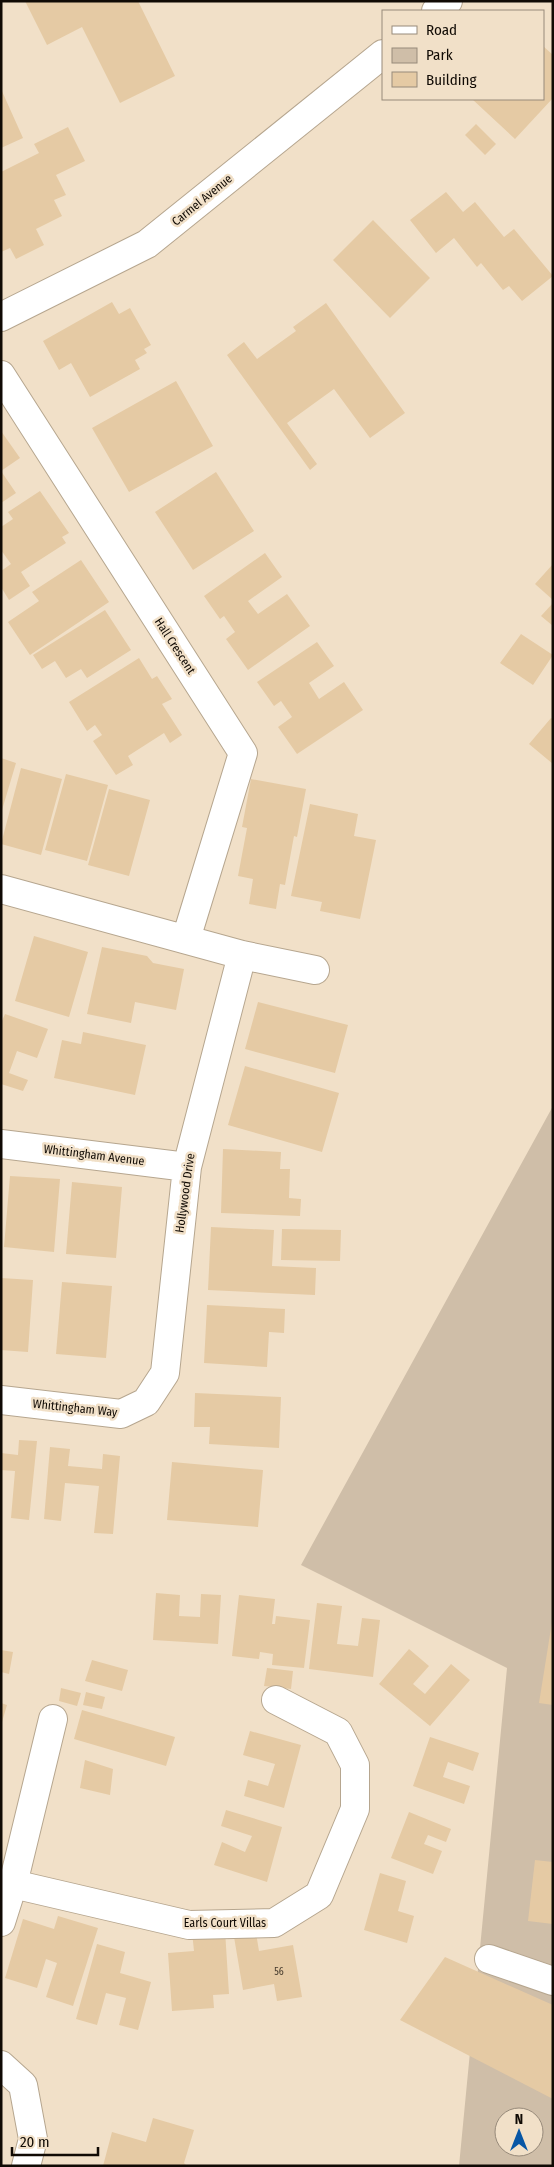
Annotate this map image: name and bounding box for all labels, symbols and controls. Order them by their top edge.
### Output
legend [382,10,544,100]
text: Road [426,21,457,39]
text: Park [426,46,453,64]
text: Building [426,71,477,89]
street label: Carmel Avenue [169,171,235,228]
street label: Hall Crescent [152,615,198,677]
street label: Whittingham Avenue [43,1142,145,1168]
street label: Hollywood Drive [172,1152,198,1234]
street label: Whittingham Way [32,1397,119,1419]
street label: Earls Court Villas [184,1916,266,1930]
house number: 56 [274,1966,284,1978]
north arrow [494,2107,544,2157]
text: N [515,2111,523,2128]
scale bar [12,2124,99,2156]
text: 20 m [20,2133,50,2151]

